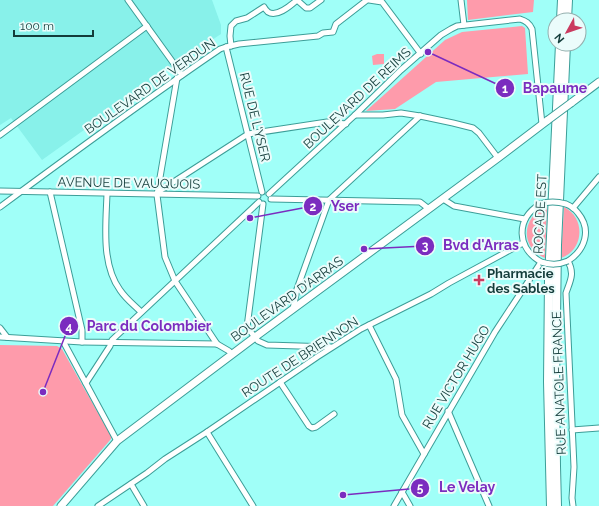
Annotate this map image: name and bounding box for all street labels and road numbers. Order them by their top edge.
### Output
street label: BOULEVARD DE VERDUN [82,35,218,137]
street label: BOULEVARD DE REIMS [300,44,414,152]
street label: RUE DE L'YSER [237,71,273,163]
street label: AVENUE DE VAUQUOIS [58,174,201,192]
street label: ROCADE EST [530,174,550,254]
street label: BOULEVARD D'ARRAS [228,253,346,345]
street label: RUE ANATOLE FRANCE [549,311,569,455]
street label: ROUTE DE BRIENNON [239,314,361,400]
street label: RUE VICTOR HUGO [419,322,493,431]

